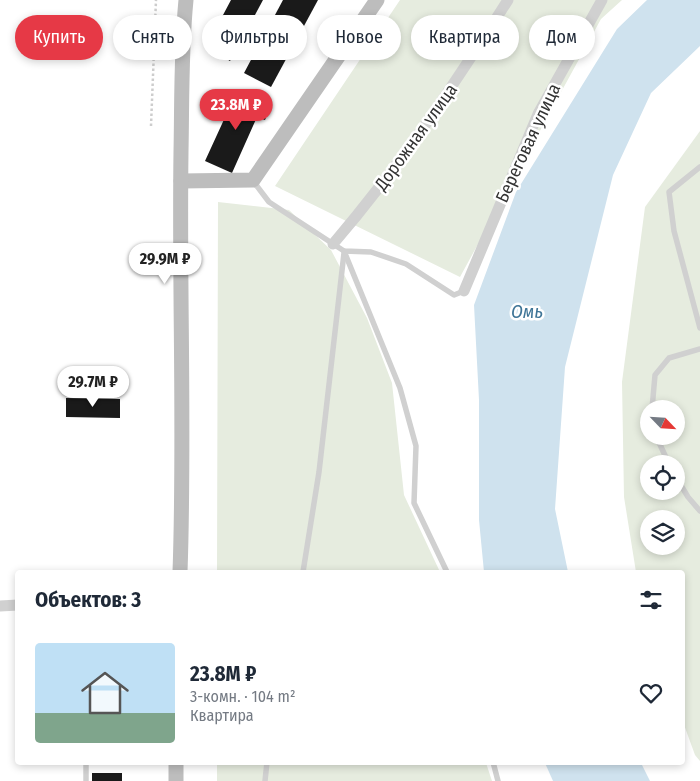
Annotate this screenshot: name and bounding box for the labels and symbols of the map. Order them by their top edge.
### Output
street label: Дорожная улица [369,79,462,195]
street label: Береговая улица [491,80,565,206]
pin: 23.8M ₽ [190,88,282,131]
pin: 29.9M ₽ [119,242,211,285]
water label: Омь [511,300,543,323]
pin: 29.7M ₽ [47,366,139,408]
north arrow [640,400,685,445]

